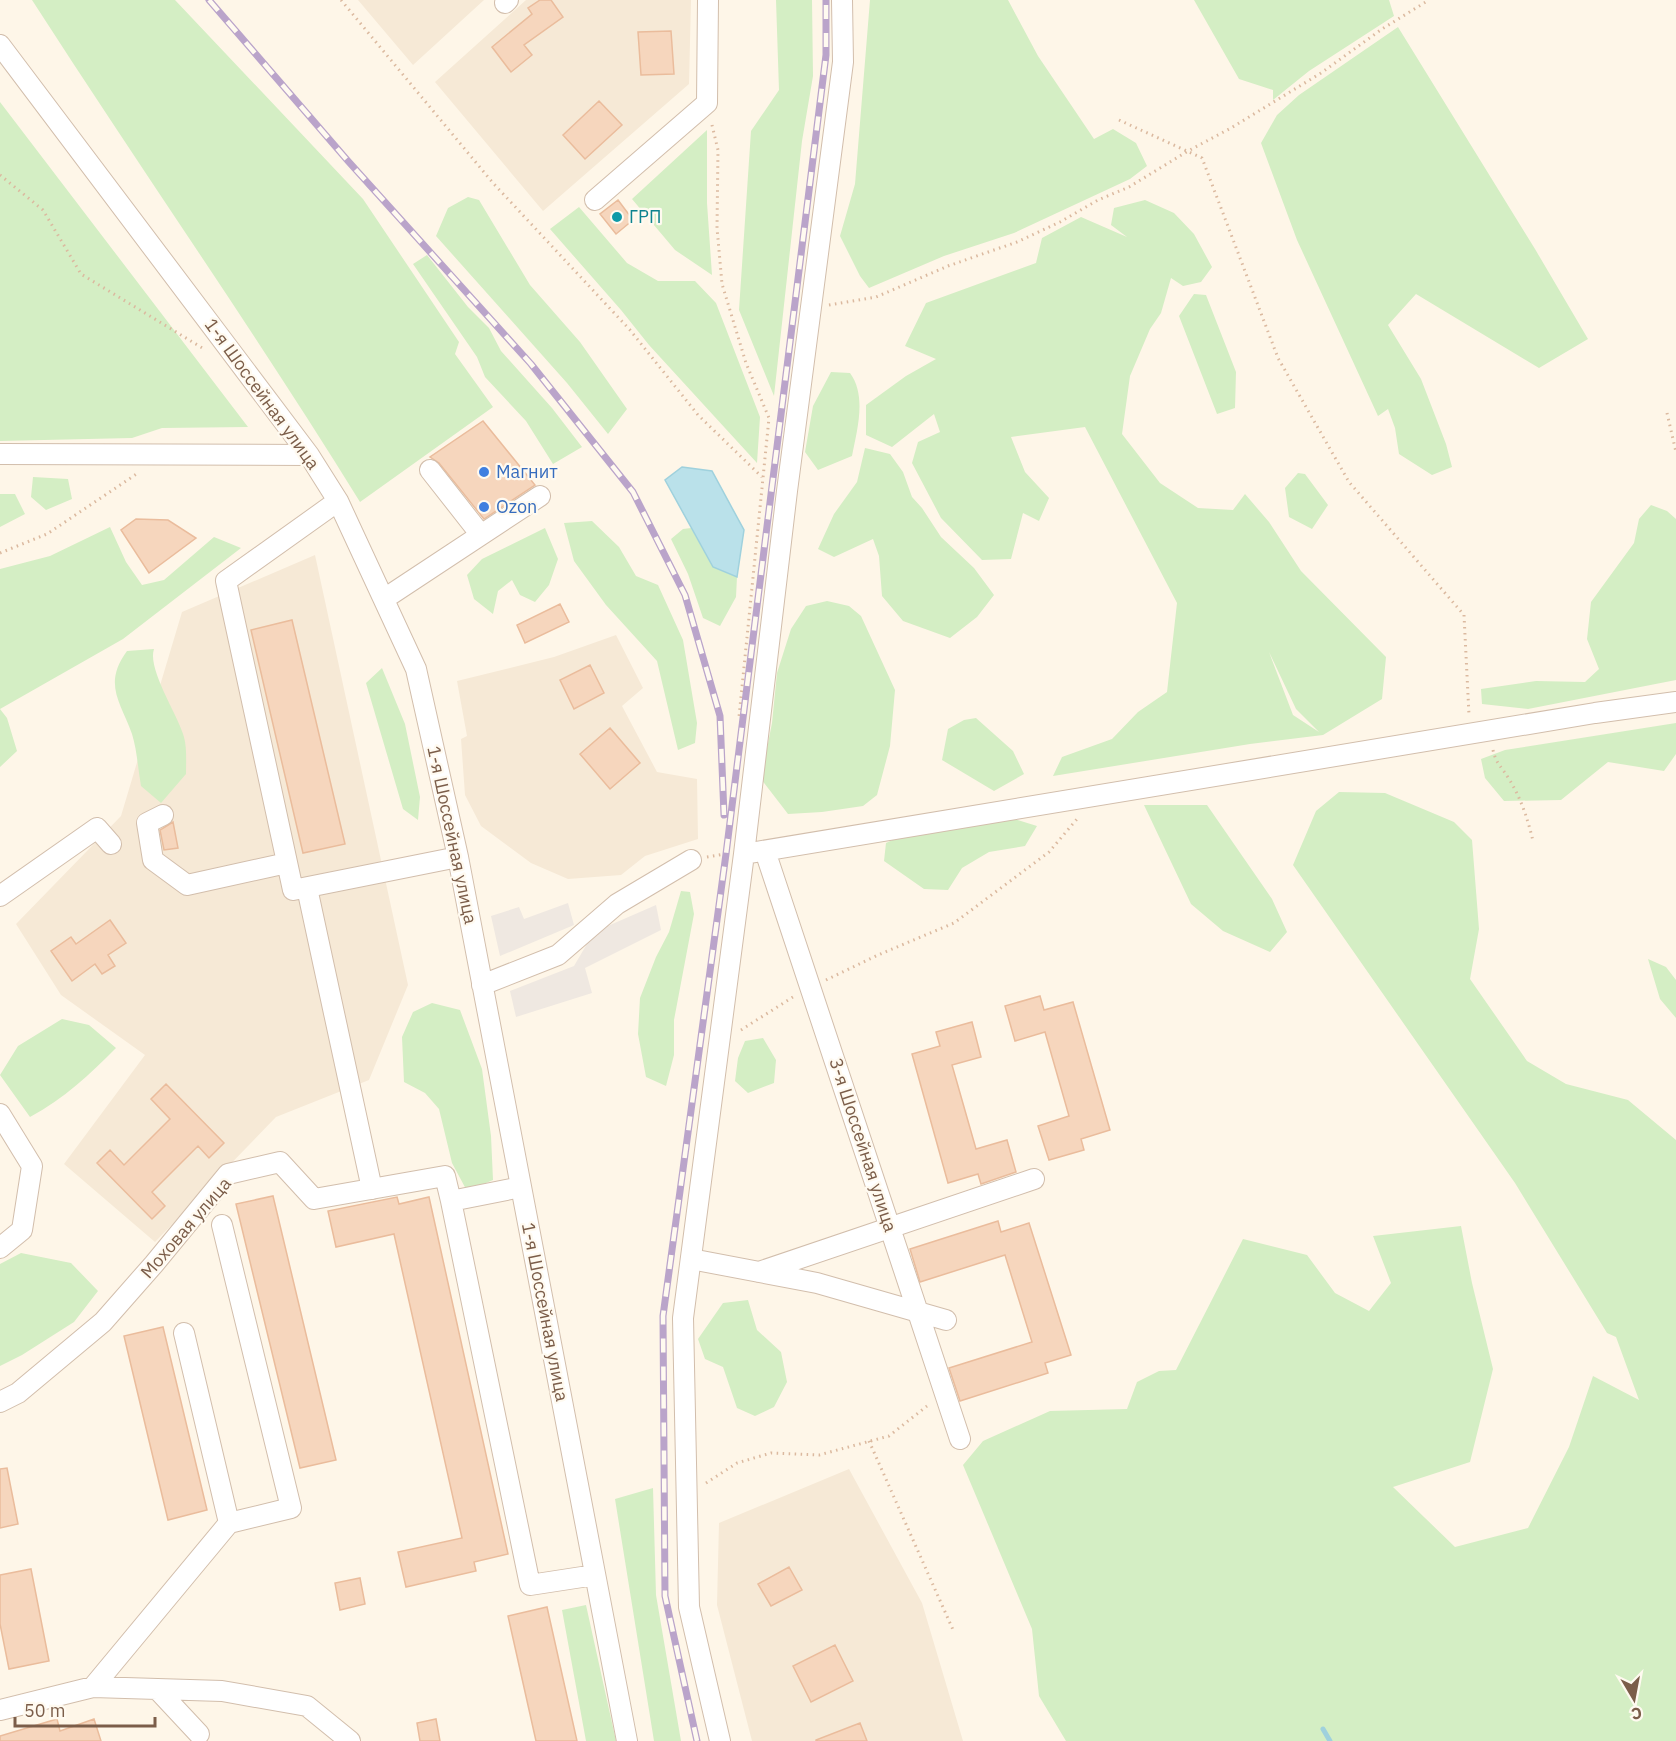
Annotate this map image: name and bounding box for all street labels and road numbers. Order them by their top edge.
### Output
street label: 1-я Шоссейная улица [200,314,325,474]
street label: 1-я Шоссейная улица [422,744,483,926]
street label: 3-я Шоссейная улица [825,1055,903,1235]
street label: Моховая улица [135,1172,236,1283]
street label: 1-я Шоссейная улица [517,1221,574,1404]

